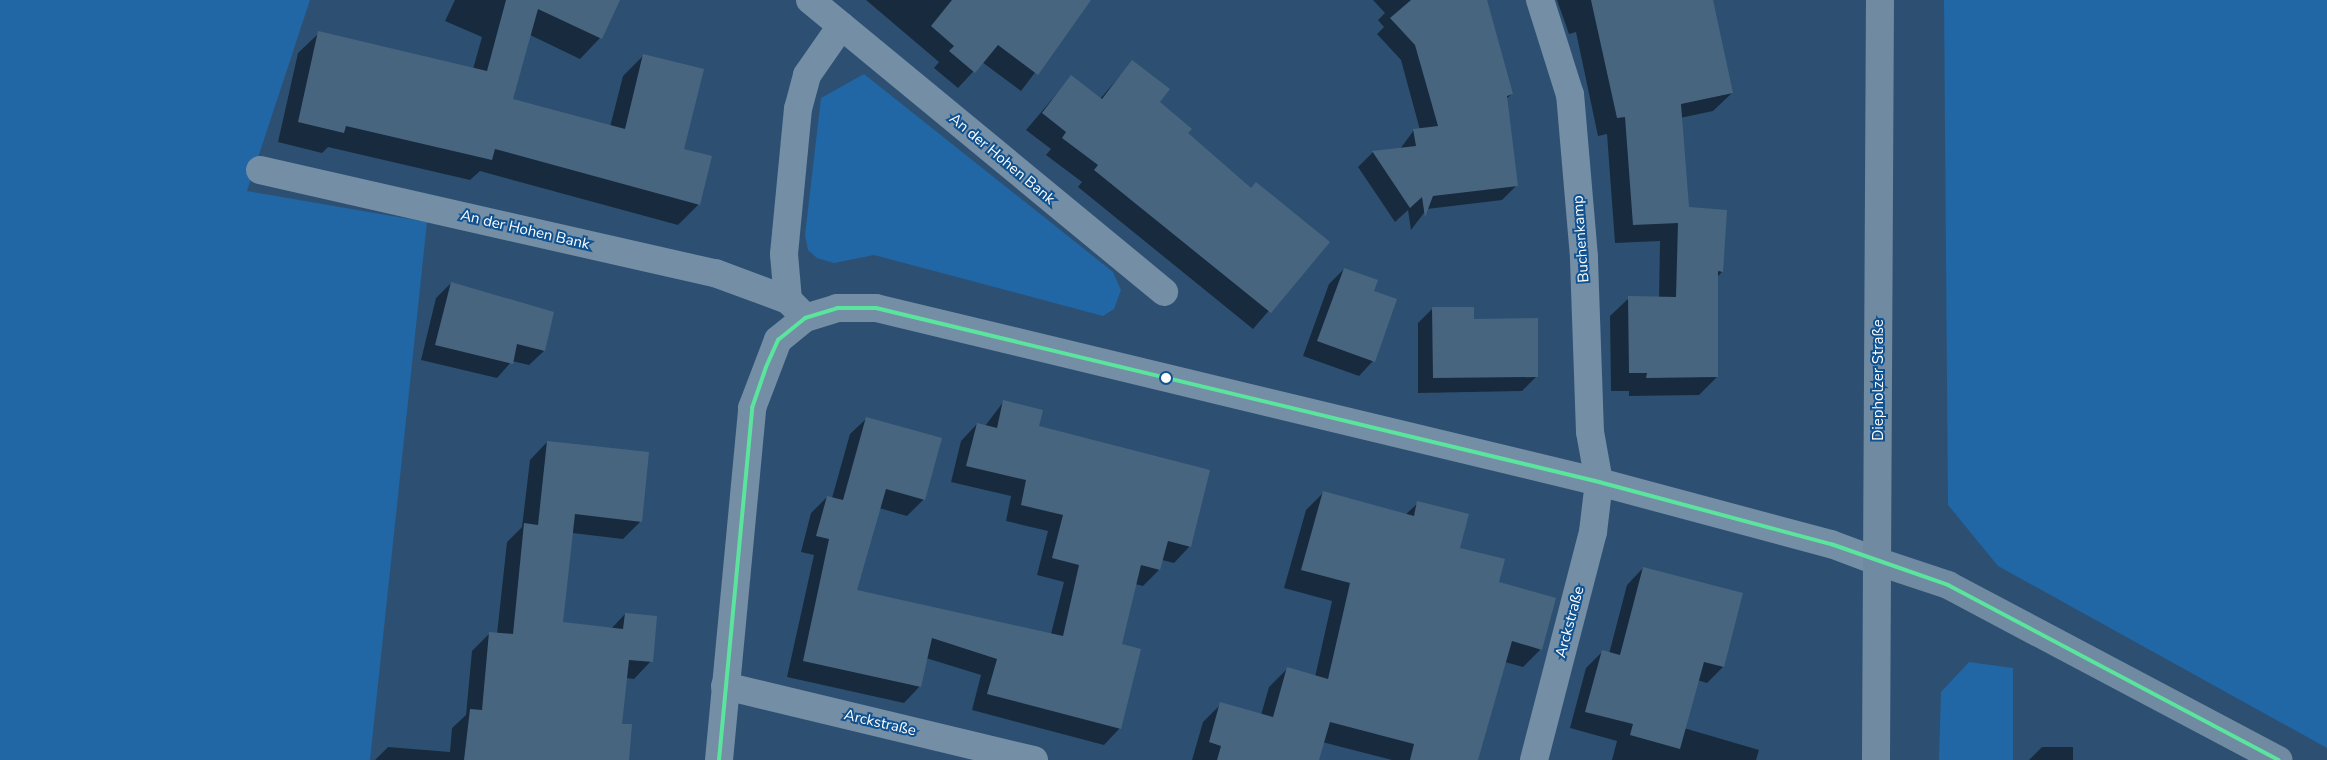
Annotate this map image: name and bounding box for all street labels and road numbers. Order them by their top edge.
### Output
street label: An der Hohen Bank [946,110,1058,208]
street label: Buchenkamp [1569,195,1593,283]
street label: An der Hohen Bank [459,206,591,254]
street label: Diepholzer Straße [1870,319,1888,441]
street label: Arckstraße [1552,584,1588,660]
street label: Arckstraße [842,706,918,740]

